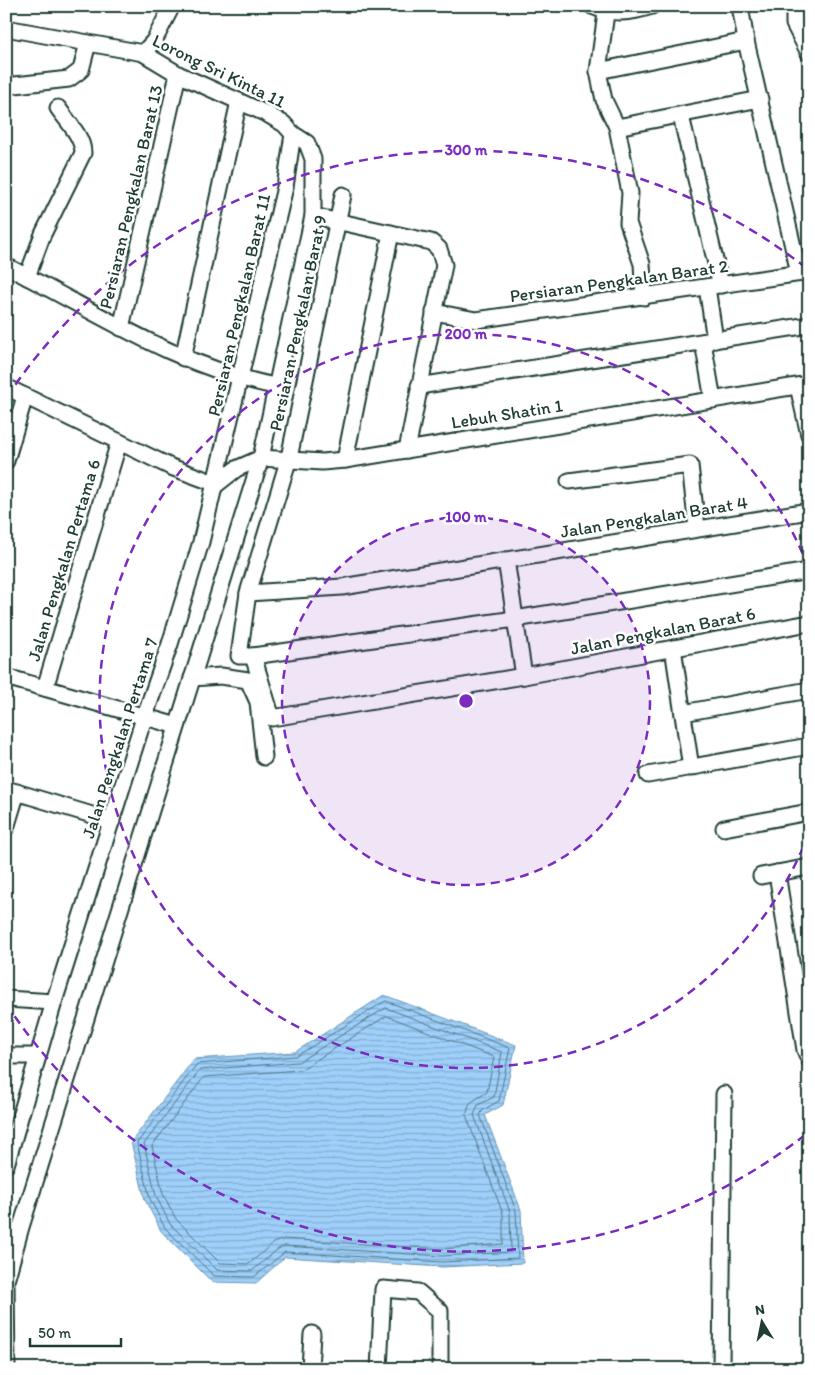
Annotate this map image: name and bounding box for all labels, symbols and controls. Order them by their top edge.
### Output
street label: Lorong Sri Kinta 11 [149,29,289,113]
street label: Persiaran Pengkalan Barat 13 [95,83,168,311]
text: 300 m [445,141,488,159]
street label: Persiaran Pengkalan Barat 11 [203,192,275,418]
street label: Persiaran Pengkalan Barat 9 [264,213,332,433]
street label: Persiaran Pengkalan Barat 2 [508,255,730,307]
text: 200 m [445,325,488,343]
street label: Lebuh Shatin 1 [450,394,564,434]
street label: Jalan Pengkalan Pertama 6 [23,456,105,664]
street label: Jalan Pengkalan Barat 4 [559,491,749,543]
text: 100 m [445,508,487,526]
street label: Jalan Pengkalan Barat 6 [569,602,757,660]
street label: Jalan Pengkalan Pertama 7 [77,635,163,841]
centre of rings [457,692,475,710]
north arrow [738,1298,788,1348]
text: N [754,1300,766,1319]
scale bar [30,1315,121,1347]
text: 50 m [38,1324,71,1342]

